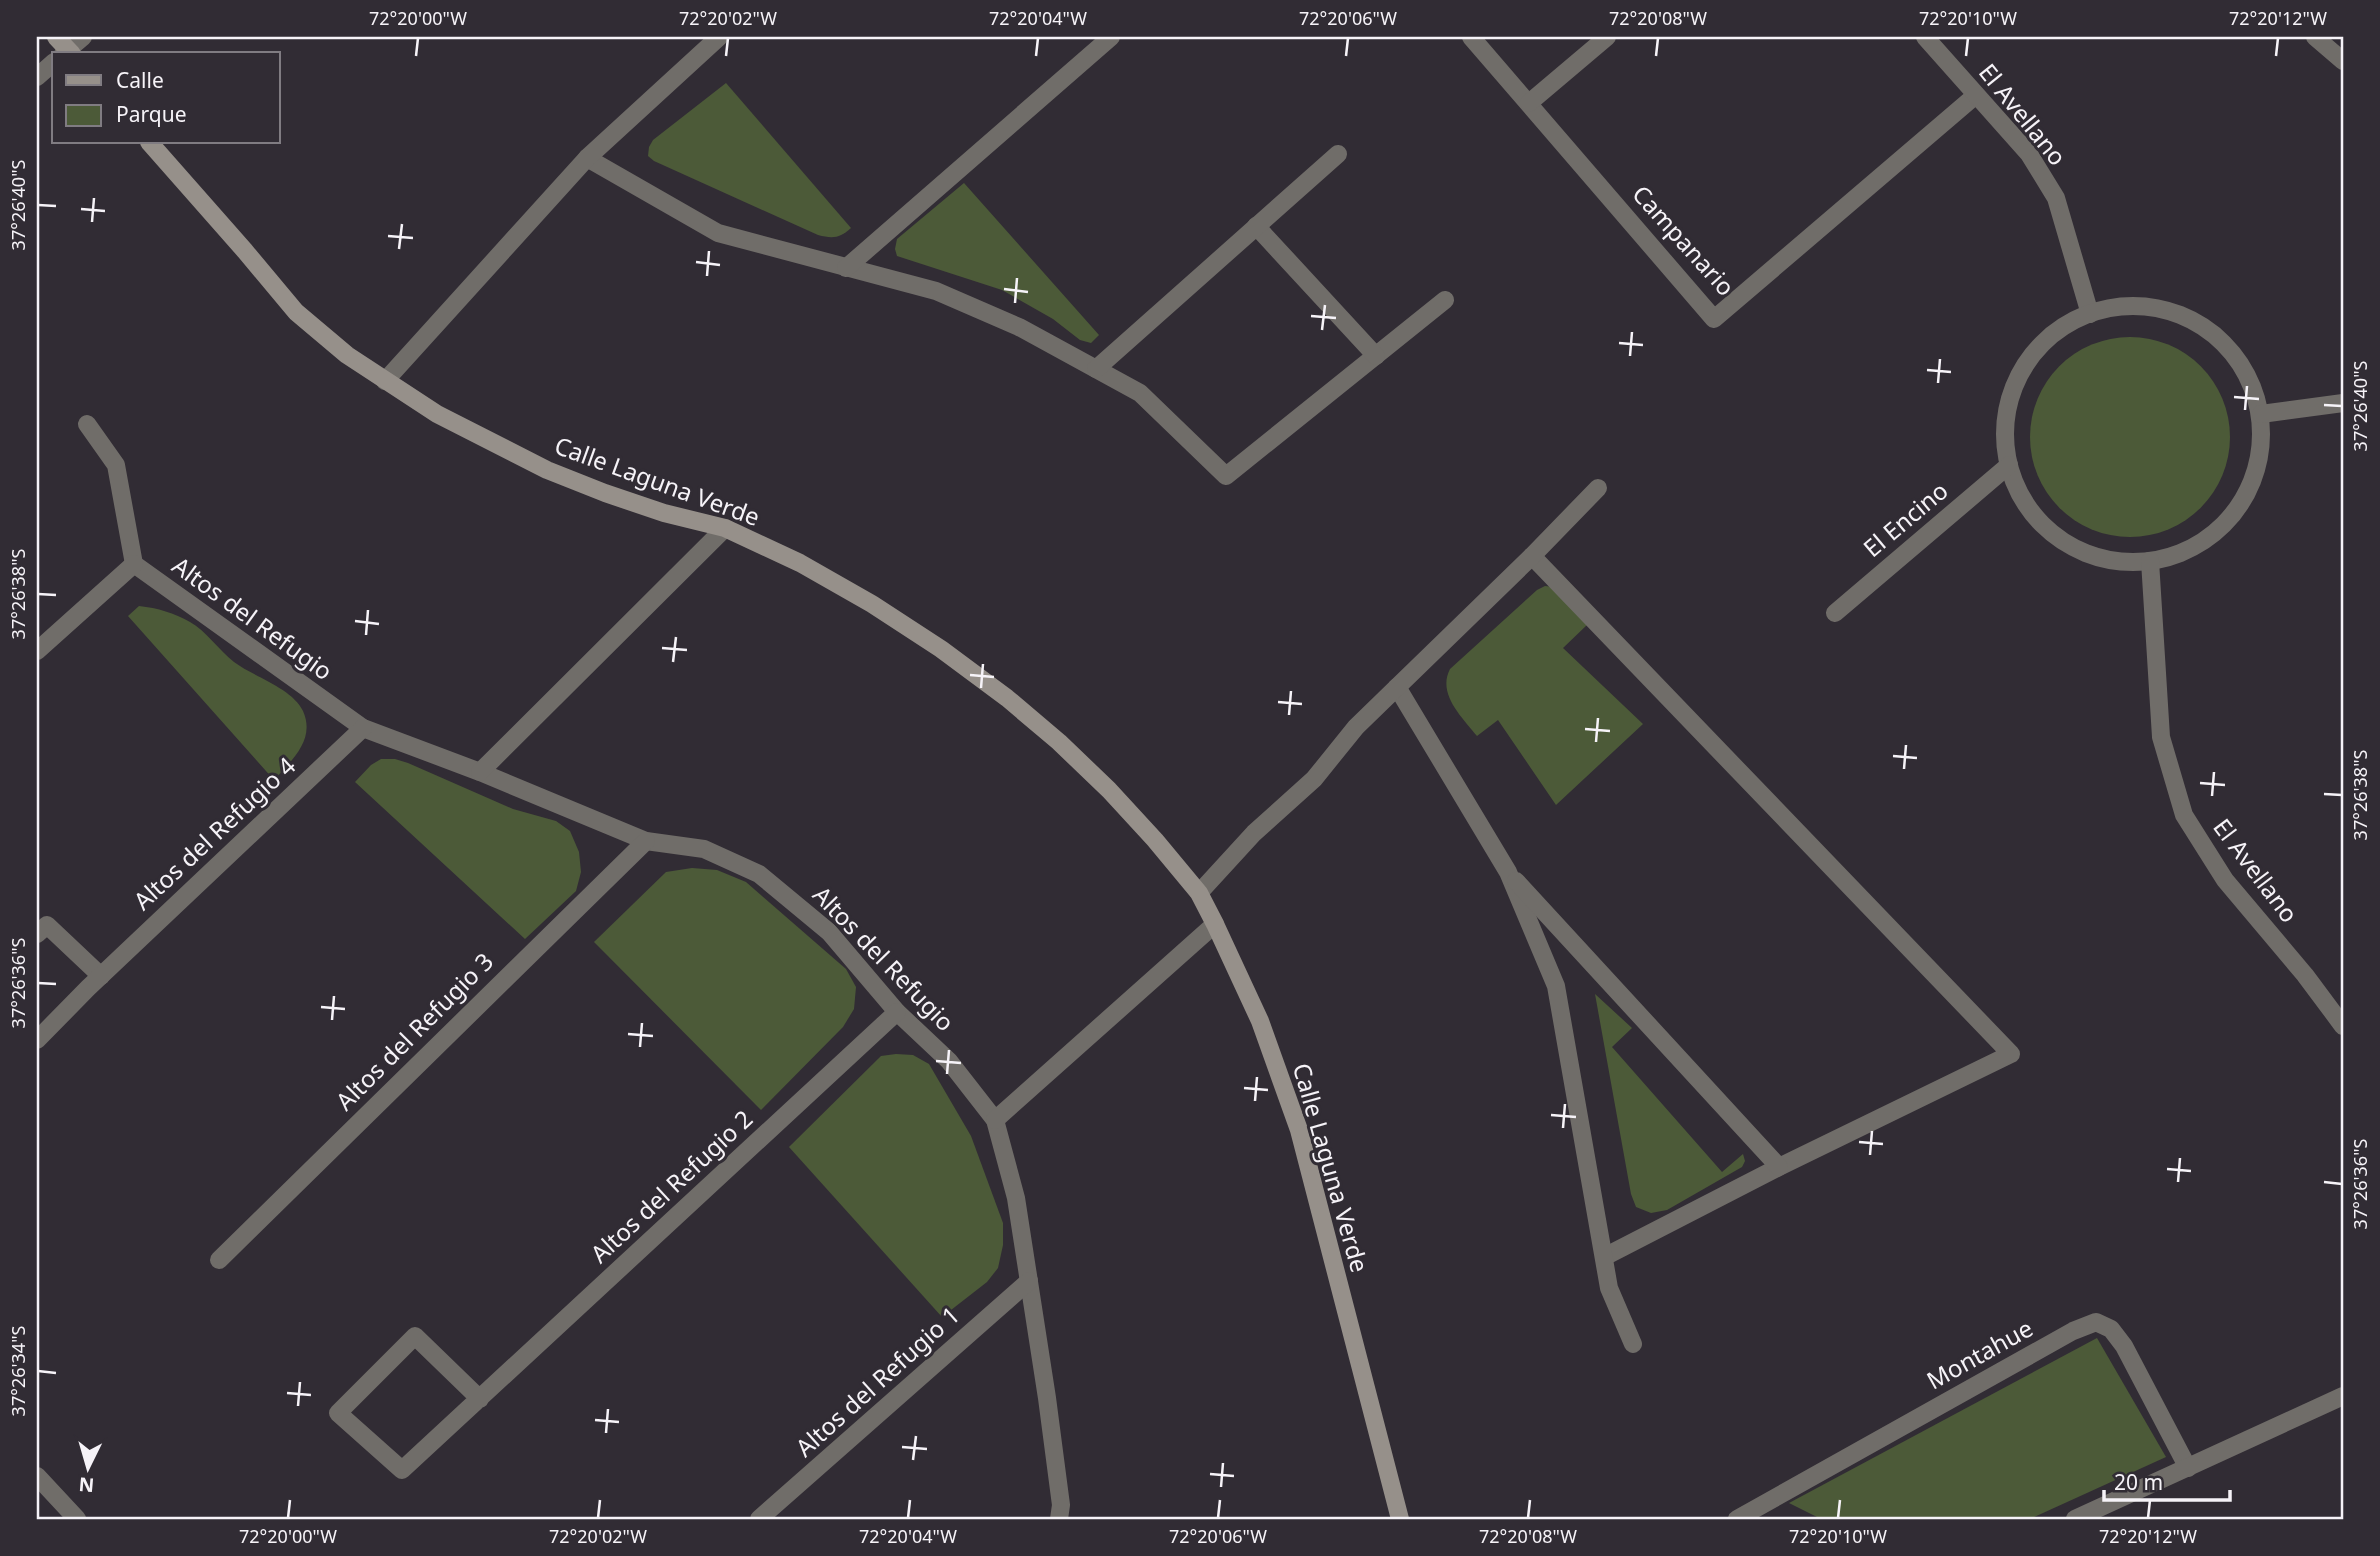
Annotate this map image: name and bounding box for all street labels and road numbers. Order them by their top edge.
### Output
street label: El Avellano [1972,56,2074,172]
street label: Campanario [1626,178,1743,302]
street label: Calle Laguna Verde [550,428,765,533]
street label: El Encino [1856,474,1954,564]
street label: Altos del Refugio [166,549,340,687]
street label: Altos del Refugio 4 [126,749,302,917]
street label: El Avellano [2206,811,2306,929]
street label: Altos del Refugio [806,878,962,1038]
street label: Altos del Refugio 3 [328,945,500,1117]
street label: Calle Laguna Verde [1286,1059,1377,1276]
street label: Altos del Refugio 2 [583,1102,759,1270]
street label: Altos del Refugio 1 [788,1298,966,1463]
street label: Montahue [1920,1311,2038,1396]

